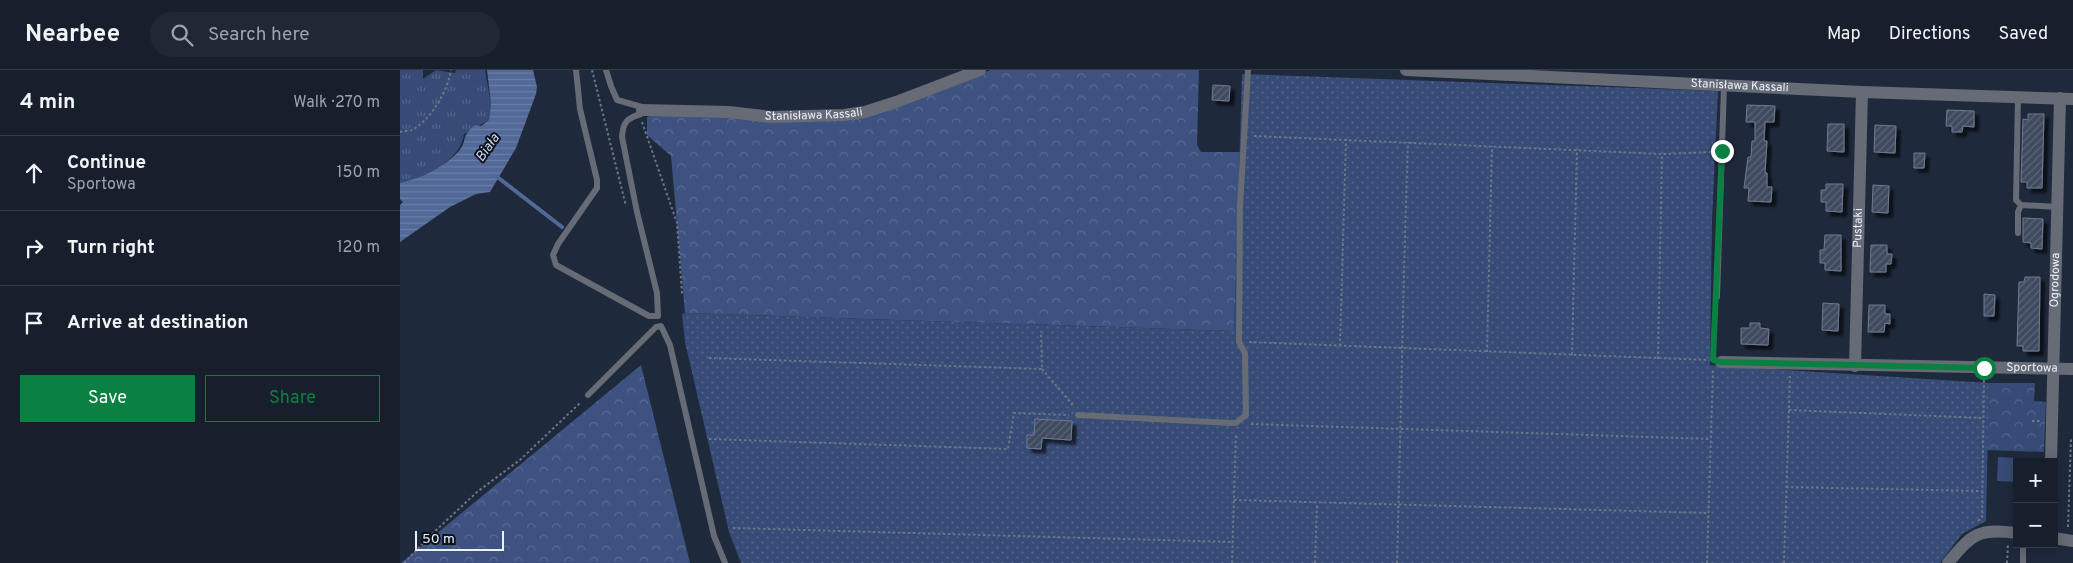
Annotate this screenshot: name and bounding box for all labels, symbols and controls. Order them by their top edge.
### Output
search box [150,12,500,57]
text: Nearbee [25,20,120,50]
icon: search [168,21,196,49]
text: Search here [208,23,310,47]
text: Map [1827,23,1861,46]
text: Directions [1889,23,1971,46]
text: Saved [1999,23,2048,46]
street label: Stanisława Kassali [1690,76,1789,96]
text: 4 min [20,89,76,116]
text: Walk · 270 m [293,93,380,113]
street label: Stanisława Kassali [764,104,864,125]
water label: Biała [472,130,504,165]
route end [1711,140,1734,163]
text: Continue [67,151,146,175]
icon: ahead [20,159,48,187]
text: 150 m [337,163,380,183]
text: Sportowa [67,175,136,195]
street label: Pustaki [1850,208,1867,248]
icon: right [20,234,48,262]
text: Turn right [67,236,155,260]
text: 120 m [337,238,380,258]
street label: Ogrodowa [2047,252,2064,308]
icon: arrive [20,309,48,337]
text: Arrive at destination [67,311,248,335]
route start [1973,357,1996,380]
street label: Sportowa [2006,360,2058,377]
button: Save [20,375,195,422]
button: Share [205,375,380,422]
map controls [2013,458,2058,548]
button: + [2013,458,2058,503]
button: − [2013,503,2058,548]
scale bar [415,528,504,551]
text: 50 m [422,531,455,548]

